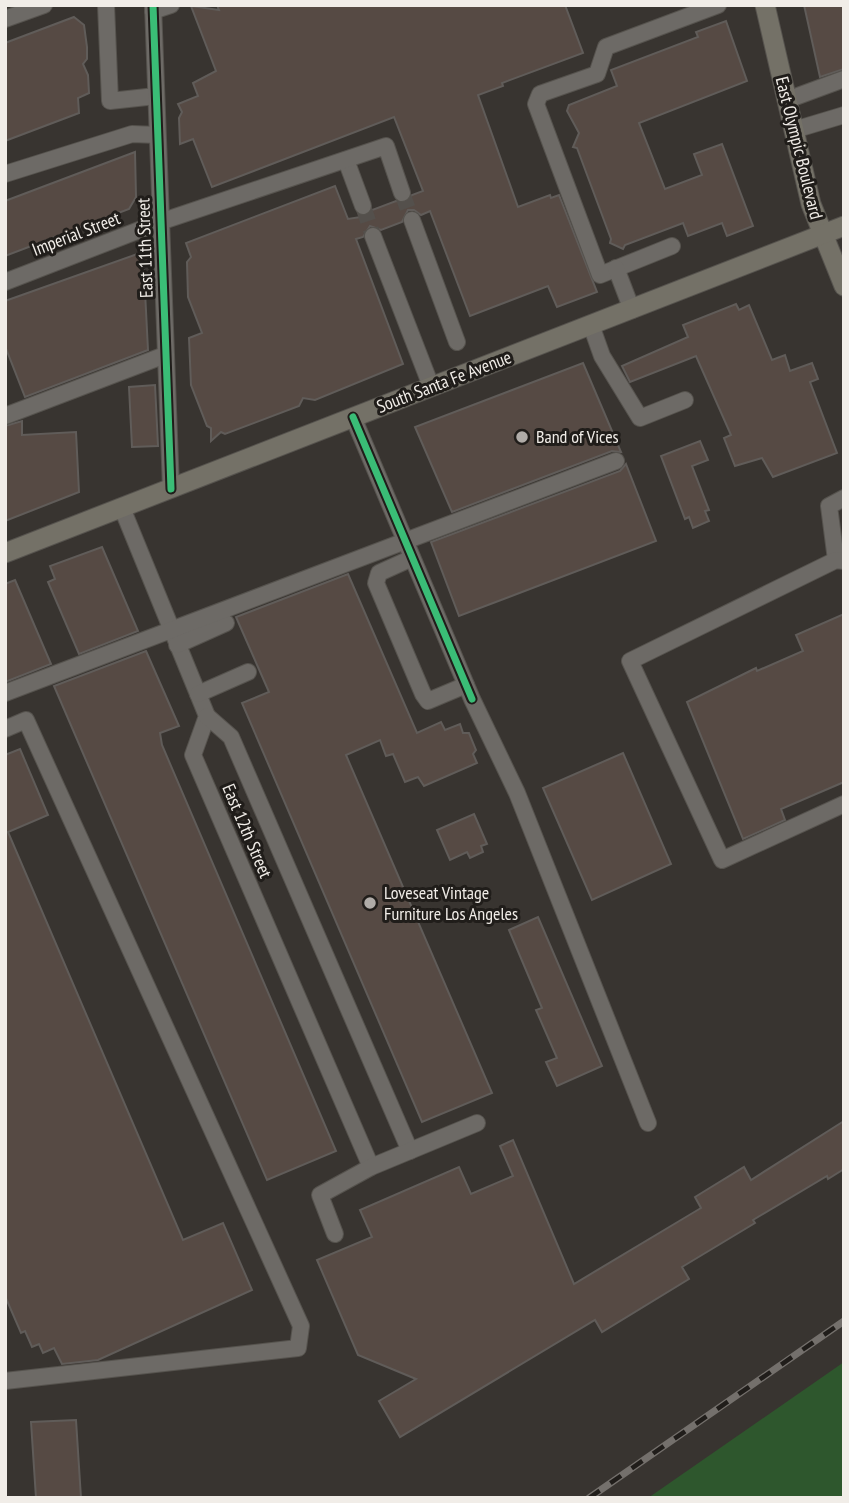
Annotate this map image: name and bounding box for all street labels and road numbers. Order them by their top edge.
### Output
street label: East Olympic Boulevard [771,74,828,222]
street label: East 11th Street [131,198,158,298]
street label: Imperial Street [29,206,123,261]
street label: South Santa Fe Avenue [373,345,514,418]
street label: East 12th Street [217,780,278,881]

